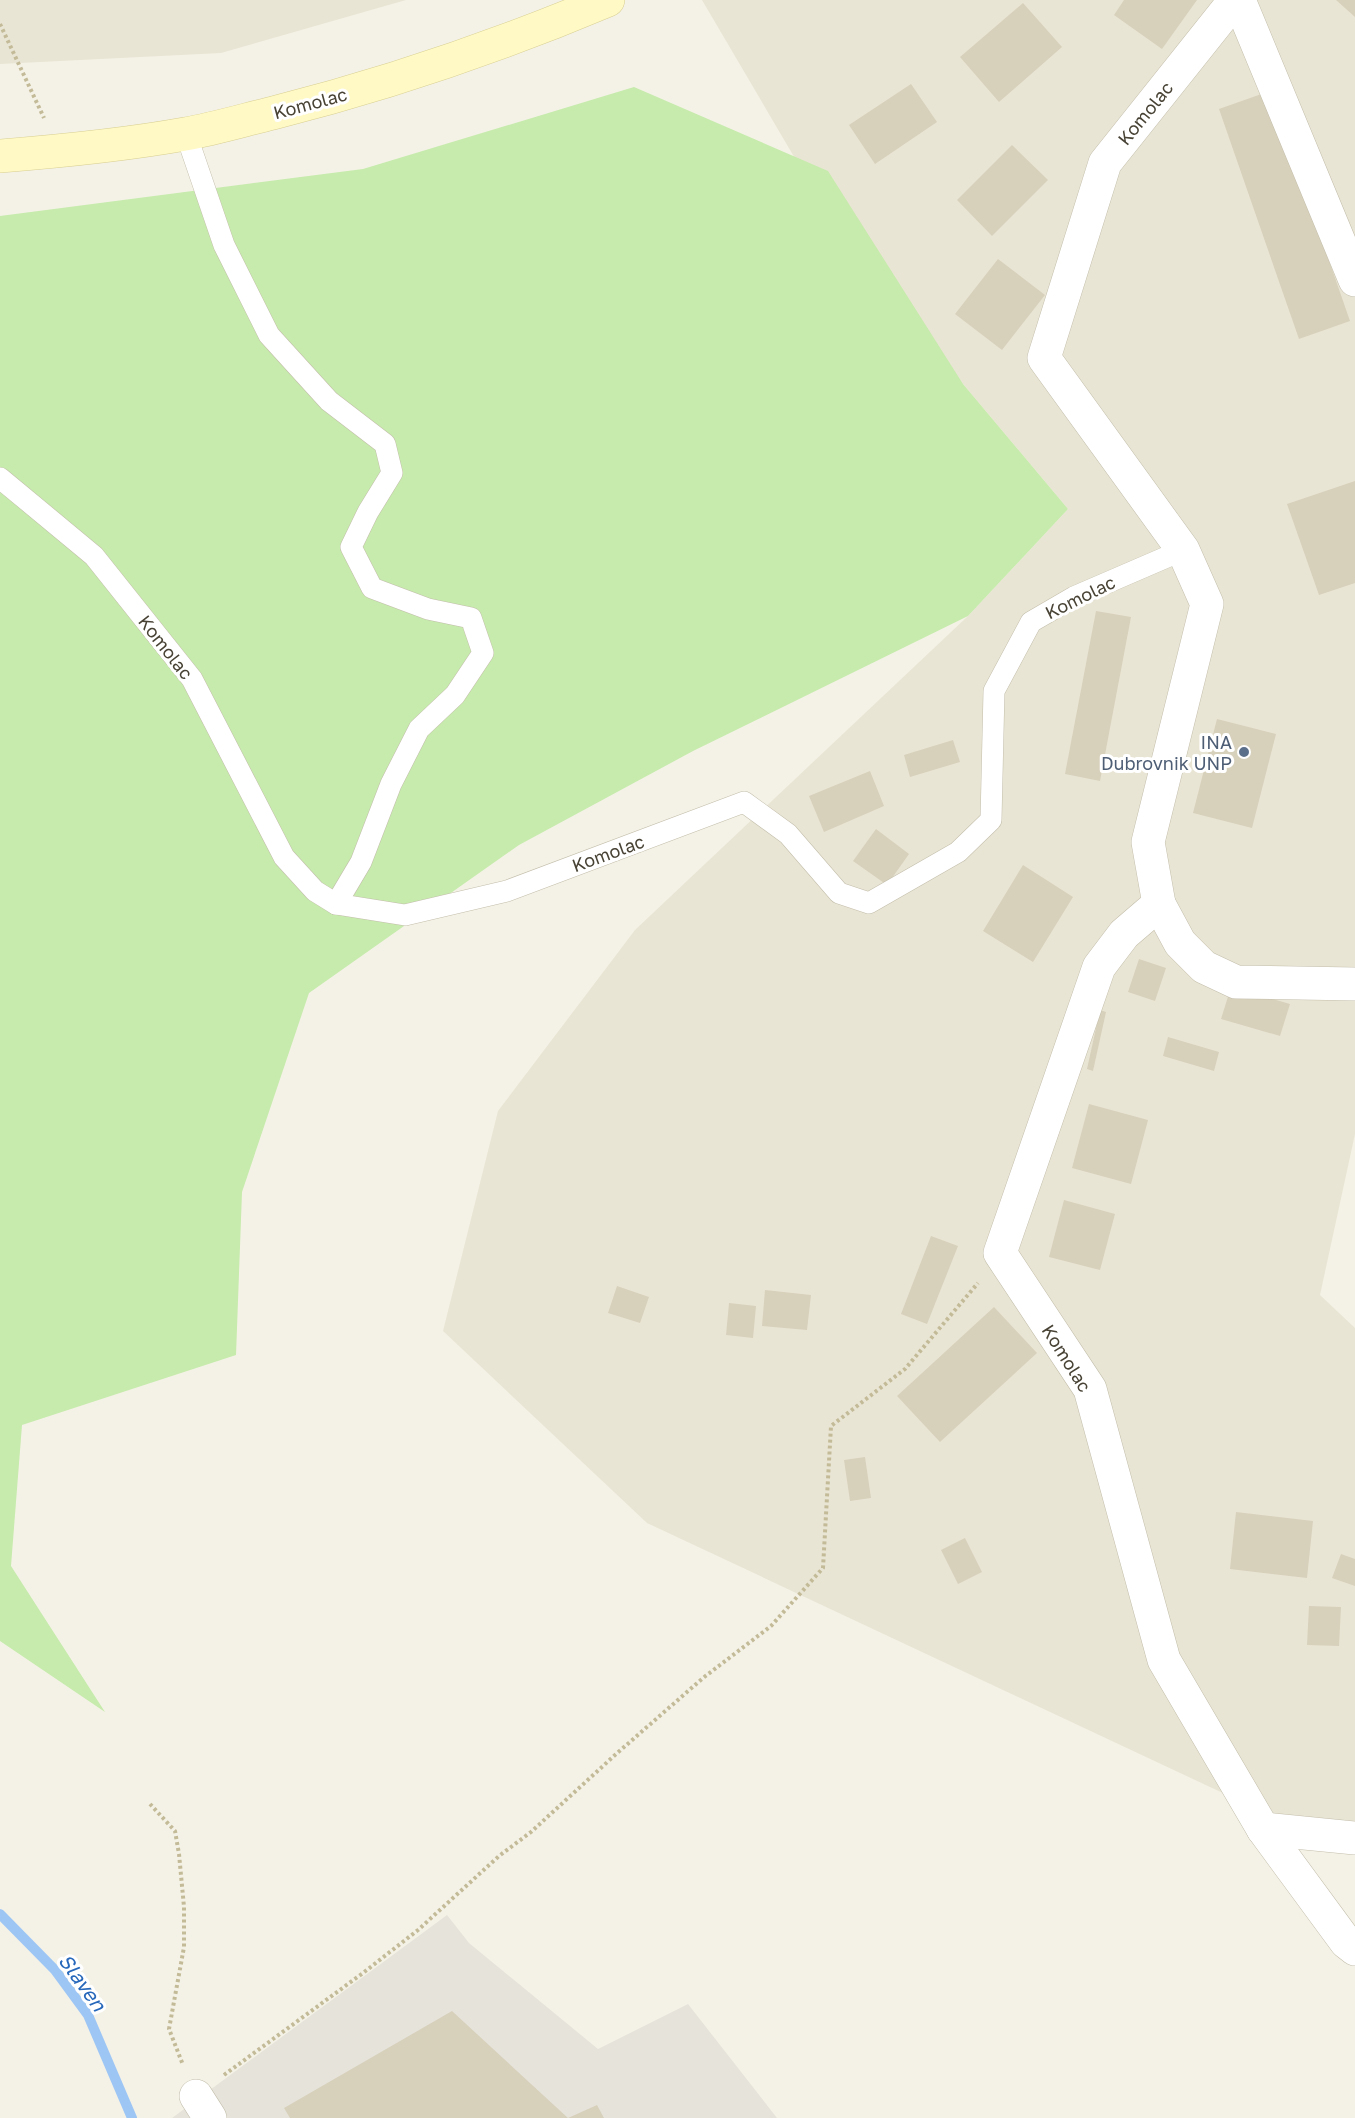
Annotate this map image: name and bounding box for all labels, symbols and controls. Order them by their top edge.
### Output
street label: Komolac [1113,77,1177,149]
street label: Komolac [271,83,349,123]
street label: Komolac [1041,571,1119,623]
street label: Komolac [134,611,198,684]
place label: INA Dubrovnik UNP [1101,731,1232,774]
marker: INA Dubrovnik UNP [1237,745,1251,759]
street label: Komolac [569,830,647,876]
street label: Komolac [1038,1320,1096,1396]
water label: Slaven [54,1949,112,2016]

